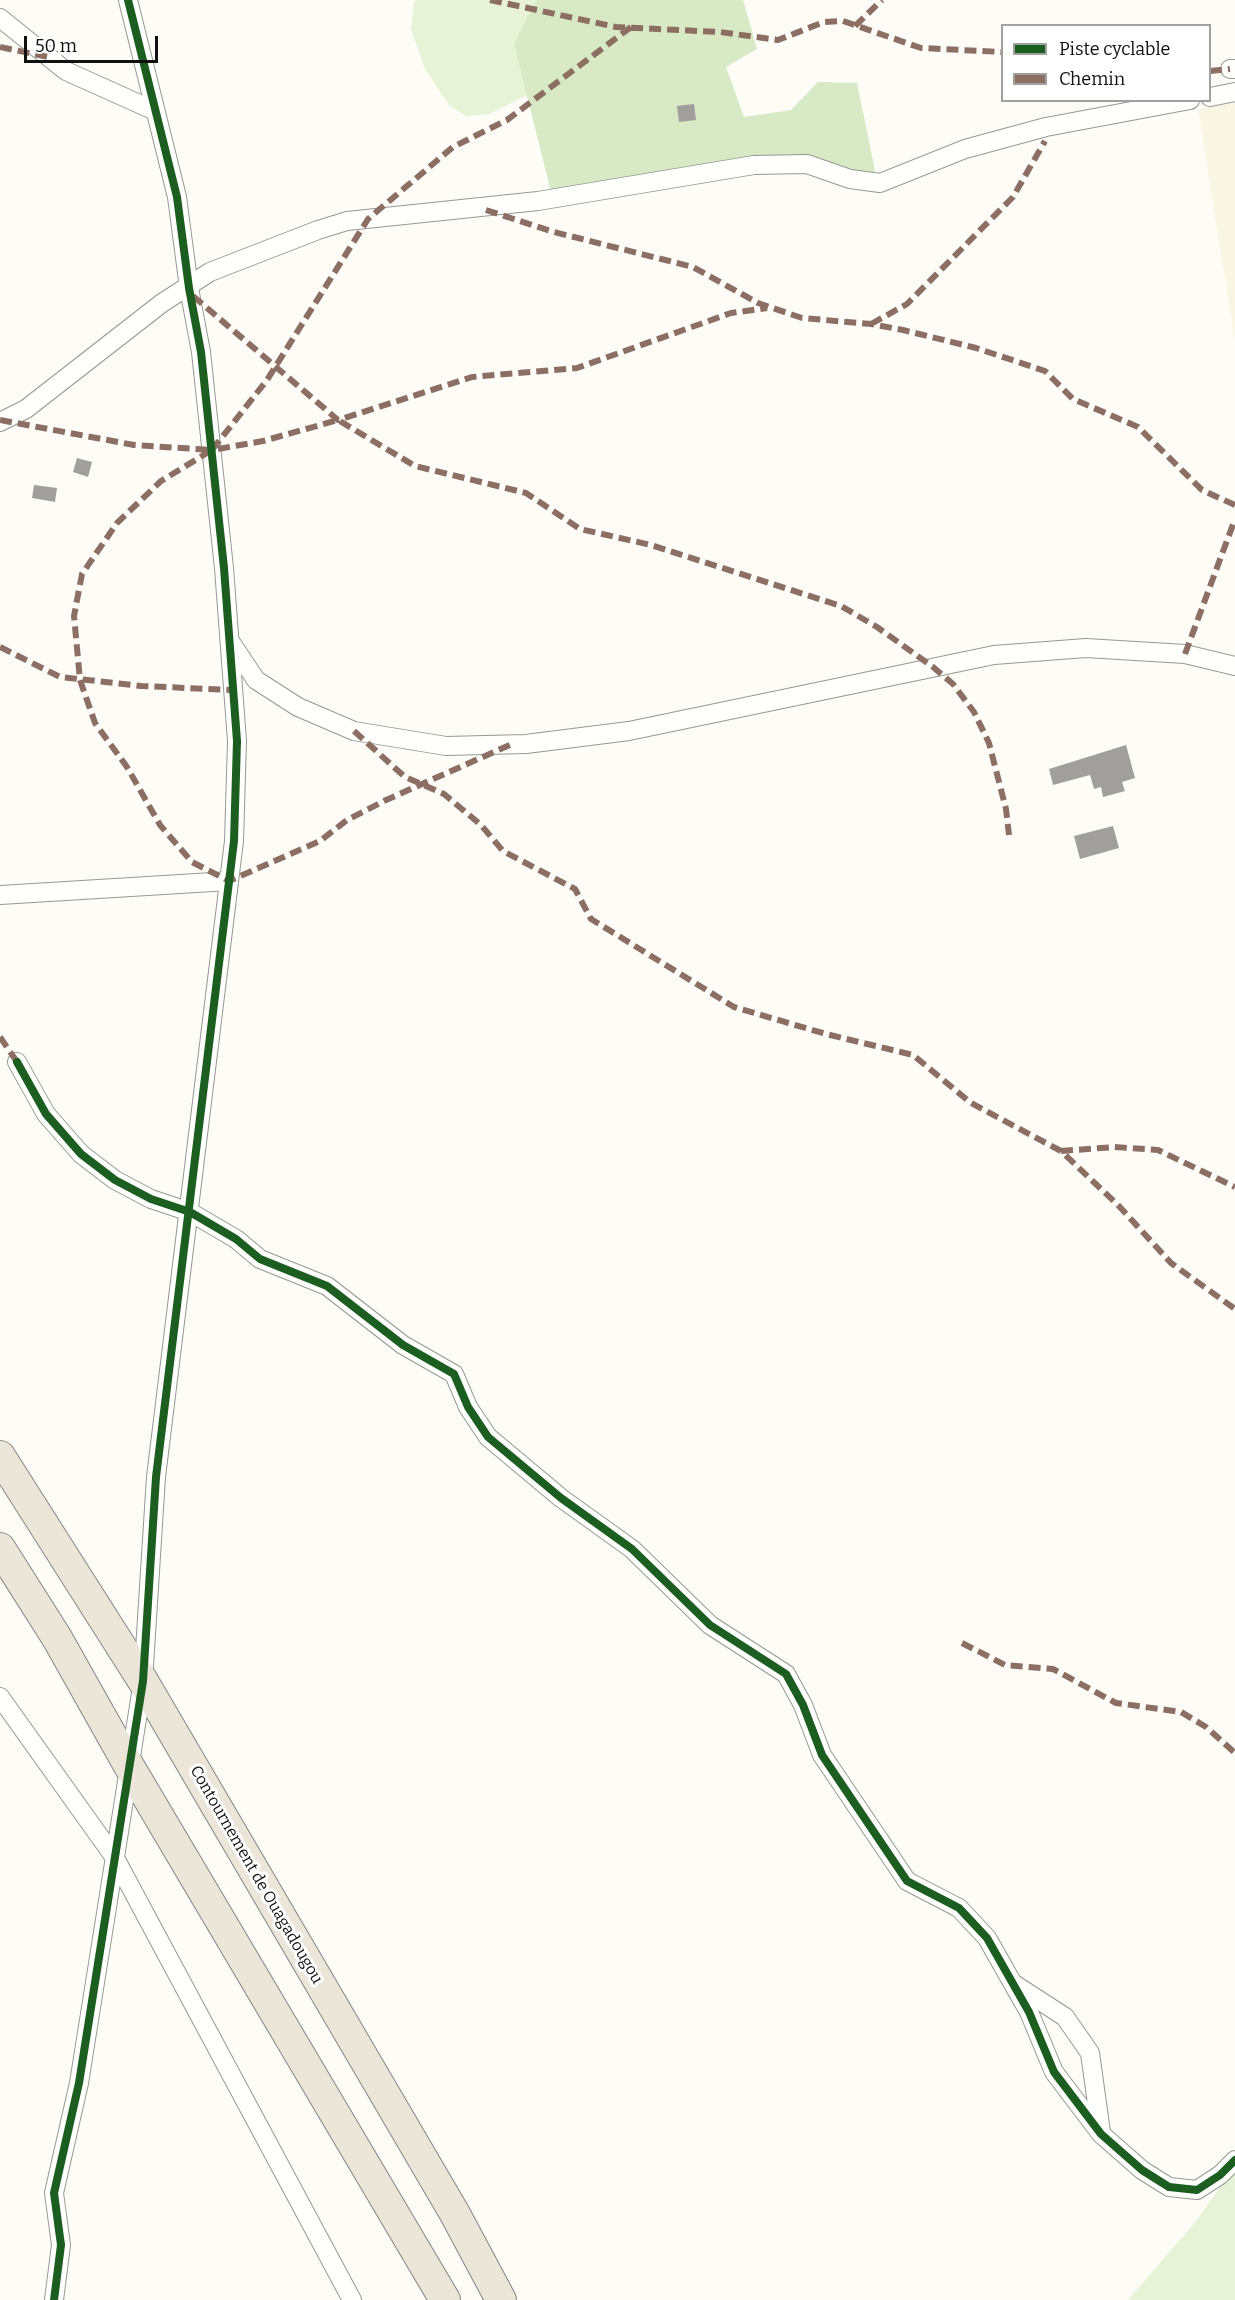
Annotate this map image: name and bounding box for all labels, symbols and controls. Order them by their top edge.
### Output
scale bar [27,24,160,62]
legend [1001,24,1211,102]
text: 50 m [35,35,77,57]
text: Piste cyclable [1059,38,1170,60]
text: Chemin [1059,68,1125,90]
street label: Contournement de Ouagadougou [186,1763,326,1987]

